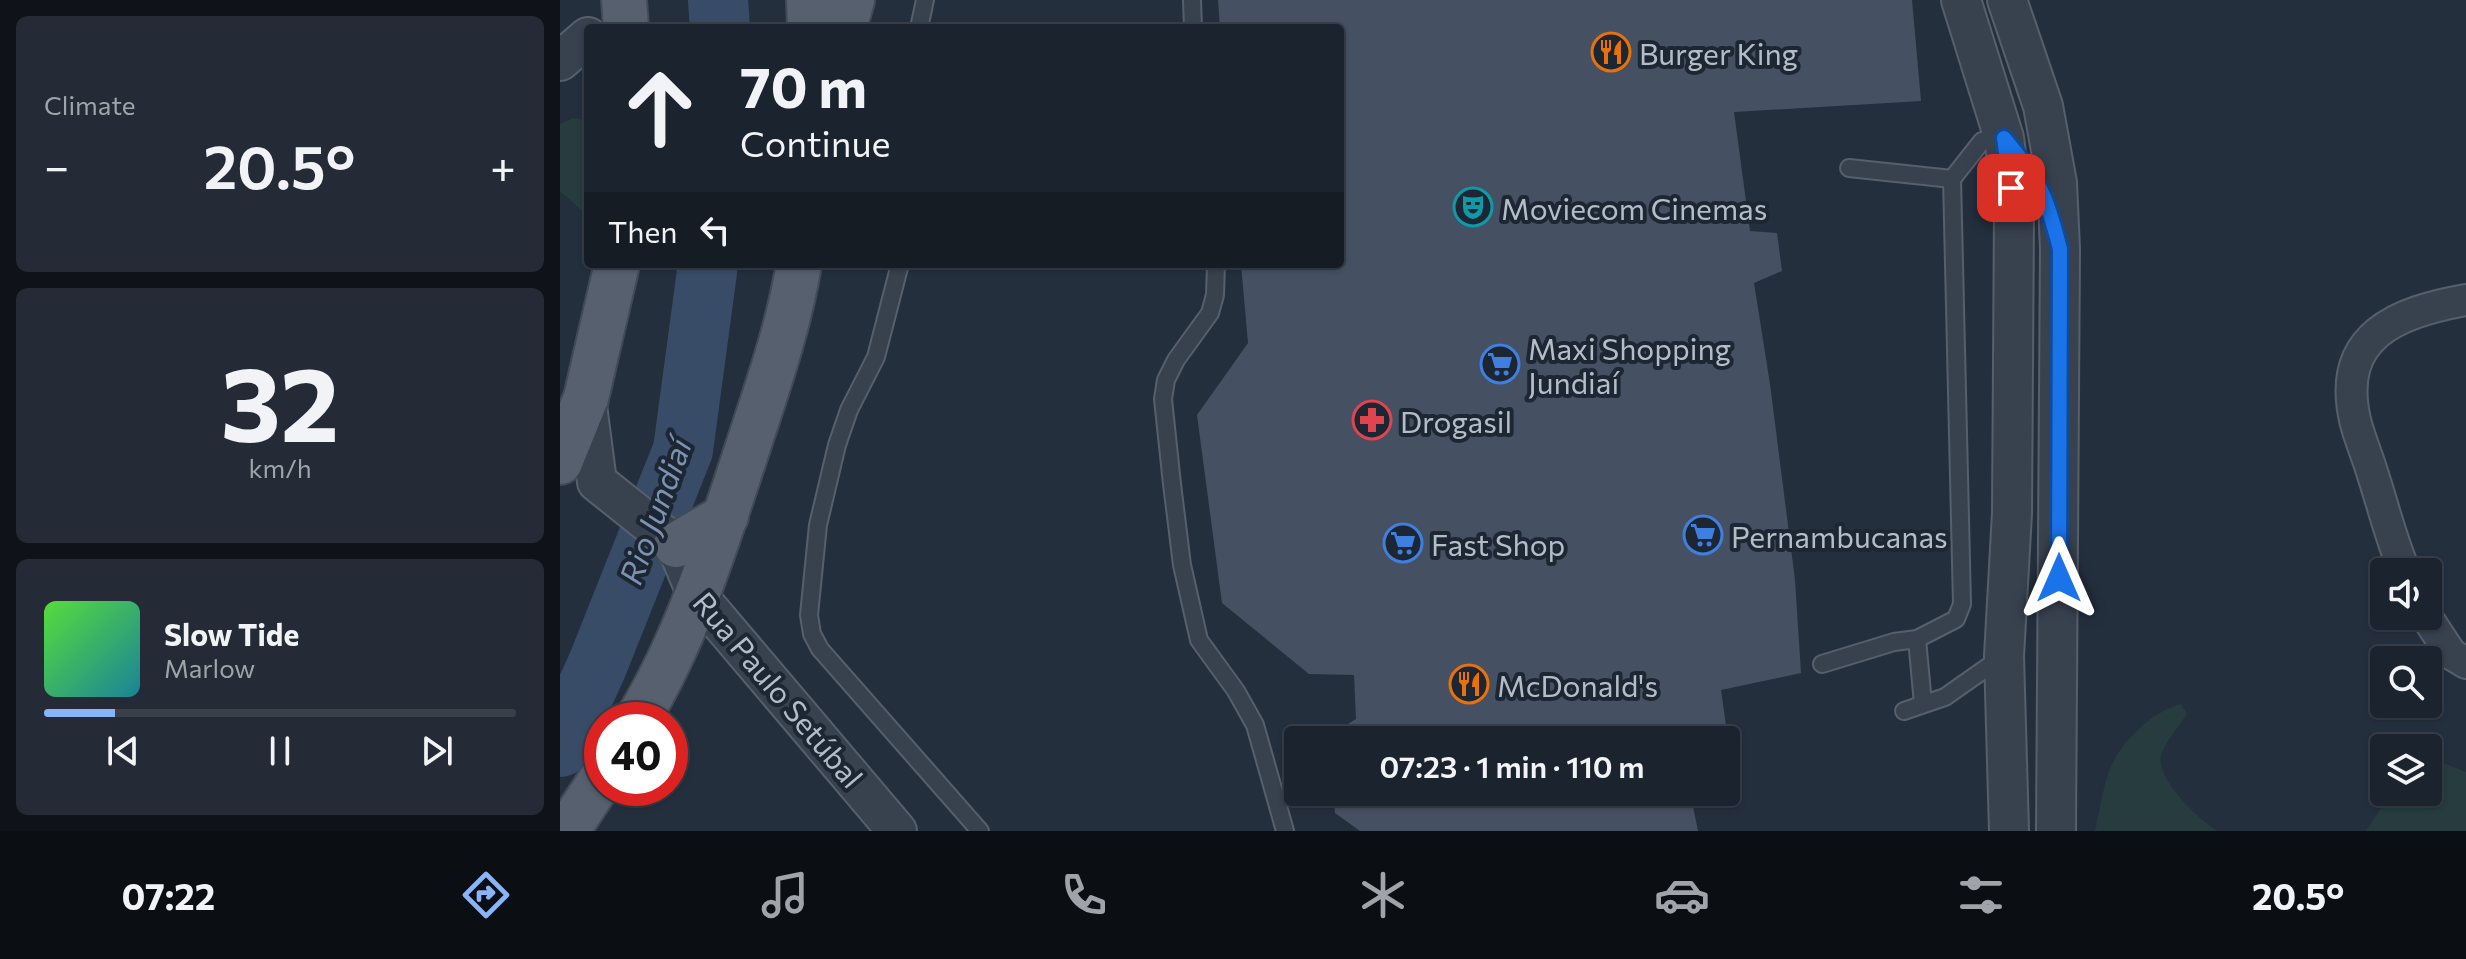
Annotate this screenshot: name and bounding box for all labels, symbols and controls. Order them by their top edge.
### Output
restaurant icon: Burger King [1590,31,1632,73]
place label: Burger King [1639,34,1798,71]
text: 70 m [740,51,867,120]
icon: ahead [608,56,712,160]
text: Climate [44,89,136,120]
text: Continue [740,120,891,164]
text: 20.5° [204,128,356,201]
text: − [44,138,69,192]
text: + [490,138,516,192]
pin [1977,154,2045,222]
icon: arrive [1989,166,2033,210]
theatre icon: Moviecom Cinemas [1452,186,1494,228]
place label: Moviecom Cinemas [1501,189,1767,226]
icon: left [693,208,737,252]
text: Then [608,212,677,249]
place label: Maxi Shopping Jundiaí [1528,329,1731,400]
text: 32 [220,336,340,463]
supermarket icon: Maxi Shopping Jundiaí [1479,343,1521,385]
pharmacy icon: Drogasil [1351,399,1393,441]
place label: Drogasil [1400,402,1512,439]
water label: Rio Jundiaí [609,428,700,589]
text: km/h [248,452,312,483]
supermarket icon: Pernambucanas [1682,514,1724,556]
place label: Pernambucanas [1731,517,1948,554]
supermarket icon: Fast Shop [1382,522,1424,564]
place label: Fast Shop [1431,525,1565,562]
position arrow [2017,536,2101,620]
map controls [2370,558,2442,806]
button: sound [2370,558,2442,630]
street label: Rua Paulo Setúbal [686,584,872,794]
text: Slow Tide [164,615,299,652]
button: search [2370,646,2442,718]
text: Marlow [164,652,255,683]
restaurant icon: McDonald's [1448,663,1490,705]
place label: McDonald's [1497,666,1658,703]
speed limit sign: 40 [584,702,688,806]
icon: previous [101,729,145,773]
icon: pause [258,729,302,773]
icon: next [415,729,459,773]
button: layers [2370,734,2442,806]
text: 07:23 · 1 min · 110 m [1379,747,1645,784]
icon: directions [458,867,514,923]
icon: music [757,867,813,923]
icon: phone [1056,867,1112,923]
icon: climate [1355,867,1411,923]
icon: car [1654,867,1710,923]
icon: filters [1953,867,2009,923]
text: 07:22 [121,873,215,917]
text: 20.5° [2252,873,2344,917]

